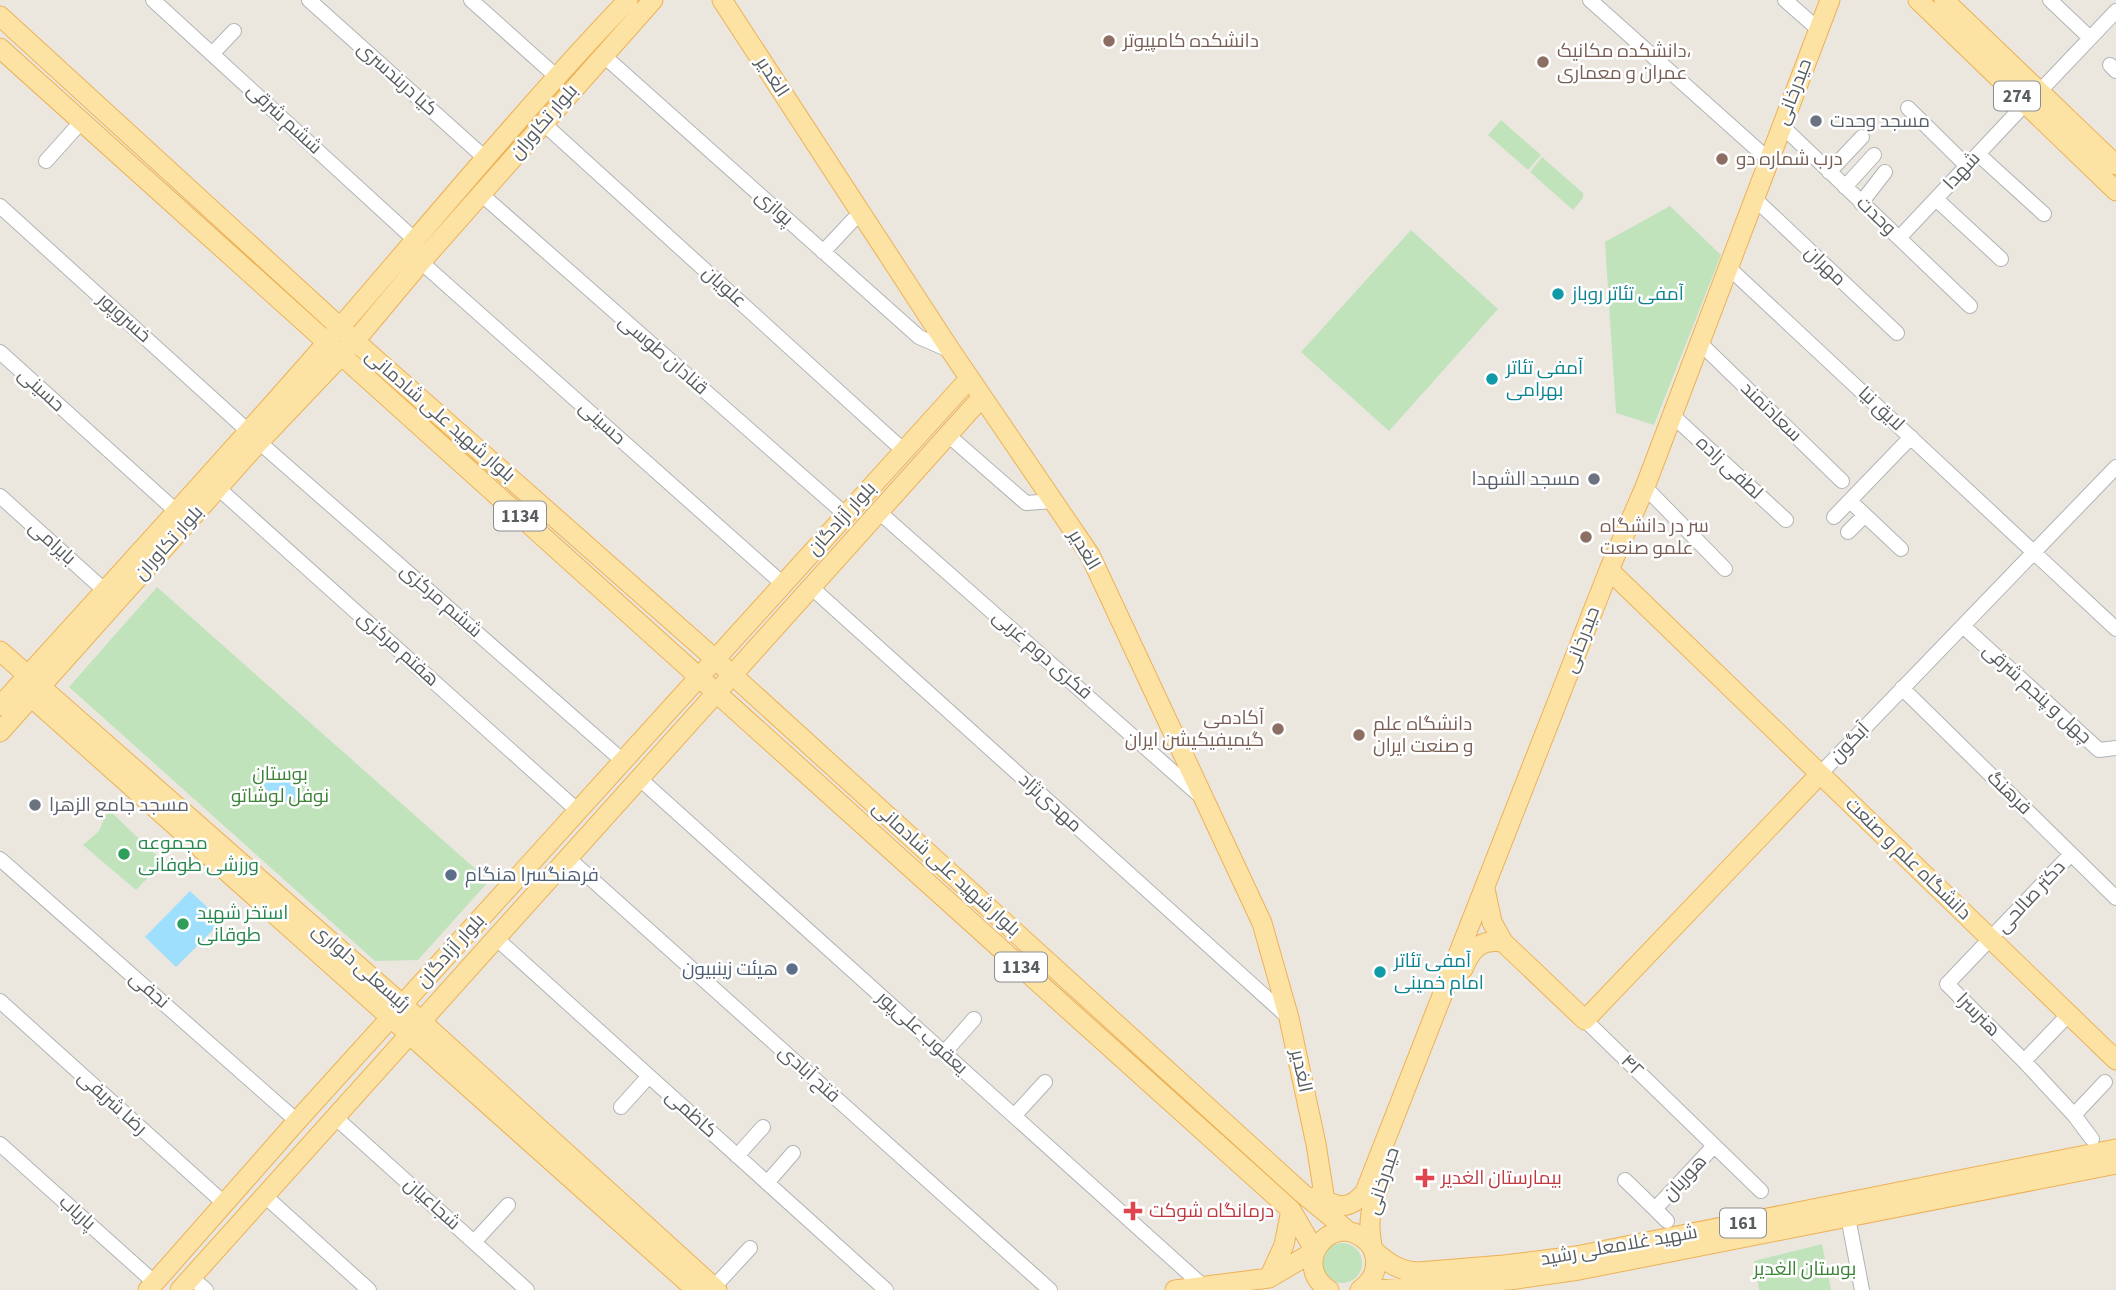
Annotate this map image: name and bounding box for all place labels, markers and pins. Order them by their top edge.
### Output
place label: دانشکده کامپیوتر [1122,28,1259,55]
marker: دانشکده کامپیوتر [1101,33,1117,49]
place label: دانشکده مکانیک، عمران و معماری [1557,38,1691,87]
marker: دانشکده مکانیک، عمران و معماری [1535,54,1551,70]
place label: مسجد وحدت [1830,108,1930,135]
marker: مسجد وحدت [1808,113,1824,129]
place label: درب شماره دو [1736,146,1843,173]
marker: درب شماره دو [1714,151,1730,167]
place label: آمفی تئاتر روباز [1571,281,1684,308]
marker: آمفی تئاتر روباز [1550,286,1566,302]
place label: آمفی تئاتر بهرامی [1505,355,1583,404]
marker: آمفی تئاتر بهرامی [1484,371,1500,387]
place label: مسجد الشهدا [1472,466,1580,493]
marker: مسجد الشهدا [1586,471,1602,487]
place label: سر در دانشگاه علمو صنعت [1600,513,1709,562]
marker: سر در دانشگاه علمو صنعت [1578,529,1594,545]
place label: آکادمی گیمیفیکیشن ایران [1125,705,1264,754]
place label: دانشگاه علم و صنعت ایران [1373,711,1473,760]
marker: آکادمی گیمیفیکیشن ایران [1270,721,1286,737]
marker: دانشگاه علم و صنعت ایران [1351,727,1367,743]
place label: مسجد جامع الزهرا [49,792,189,819]
marker: مسجد جامع الزهرا [27,797,43,813]
place label: مجموعه ورزشی طوفانی [138,830,259,879]
marker: مجموعه ورزشی طوفانی [116,846,132,862]
place label: فرهنگسرا هنگام [465,862,599,889]
marker: فرهنگسرا هنگام [443,867,459,883]
place label: استخر شهید طوقانی [197,900,288,949]
marker: استخر شهید طوقانی [175,916,191,932]
place label: آمفی تئاتر امام خمینی [1393,948,1484,997]
place label: هیئت زینبیون [682,956,778,983]
marker: هیئت زینبیون [784,961,800,977]
marker: آمفی تئاتر امام خمینی [1372,964,1388,980]
place label: بیمارستان الغدیر [1440,1165,1562,1192]
marker: بیمارستان الغدیر [1415,1168,1435,1188]
place label: درمانگاه شوکت [1149,1198,1274,1225]
marker: درمانگاه شوکت [1123,1201,1143,1221]

